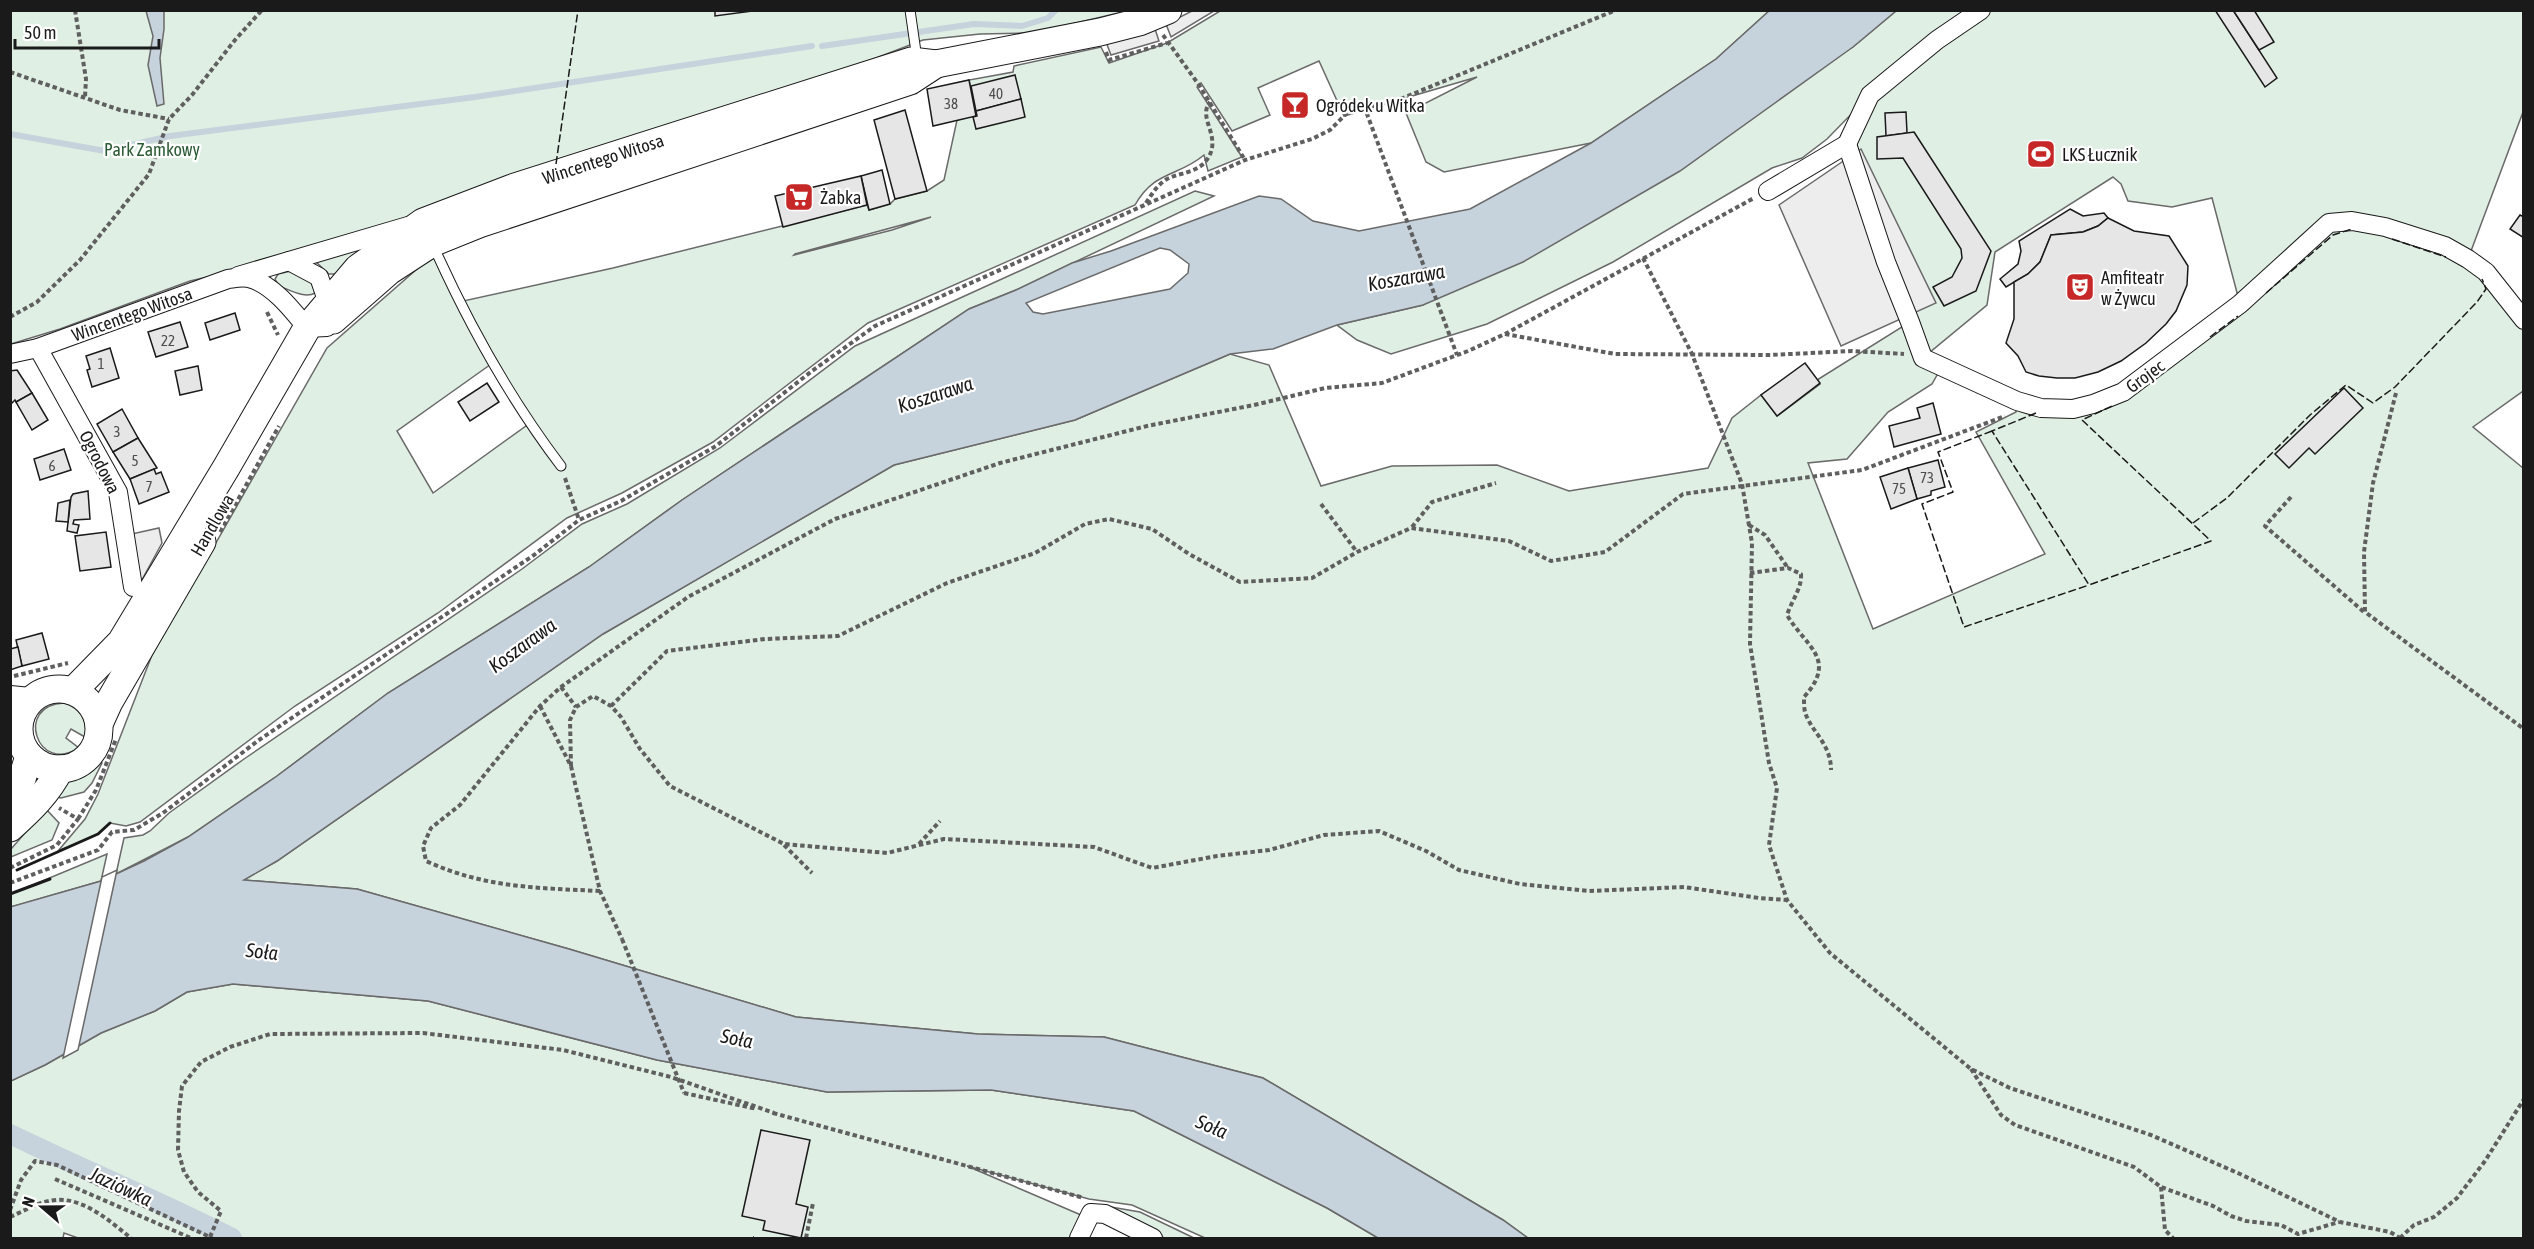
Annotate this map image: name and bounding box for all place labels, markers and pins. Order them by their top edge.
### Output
bar icon: Ogródek u Witka [1279,89,1311,121]
place label: Ogródek u Witka [1316,95,1425,116]
sports icon: LKS Łucznik [2025,138,2057,170]
place label: LKS Łucznik [2062,144,2137,165]
supermarket icon: Żabka [783,181,815,213]
place label: Żabka [820,187,861,208]
place label: Amfiteatr w Żywcu [2101,267,2165,309]
theatre icon: Amfiteatr w Żywcu [2064,271,2096,303]

